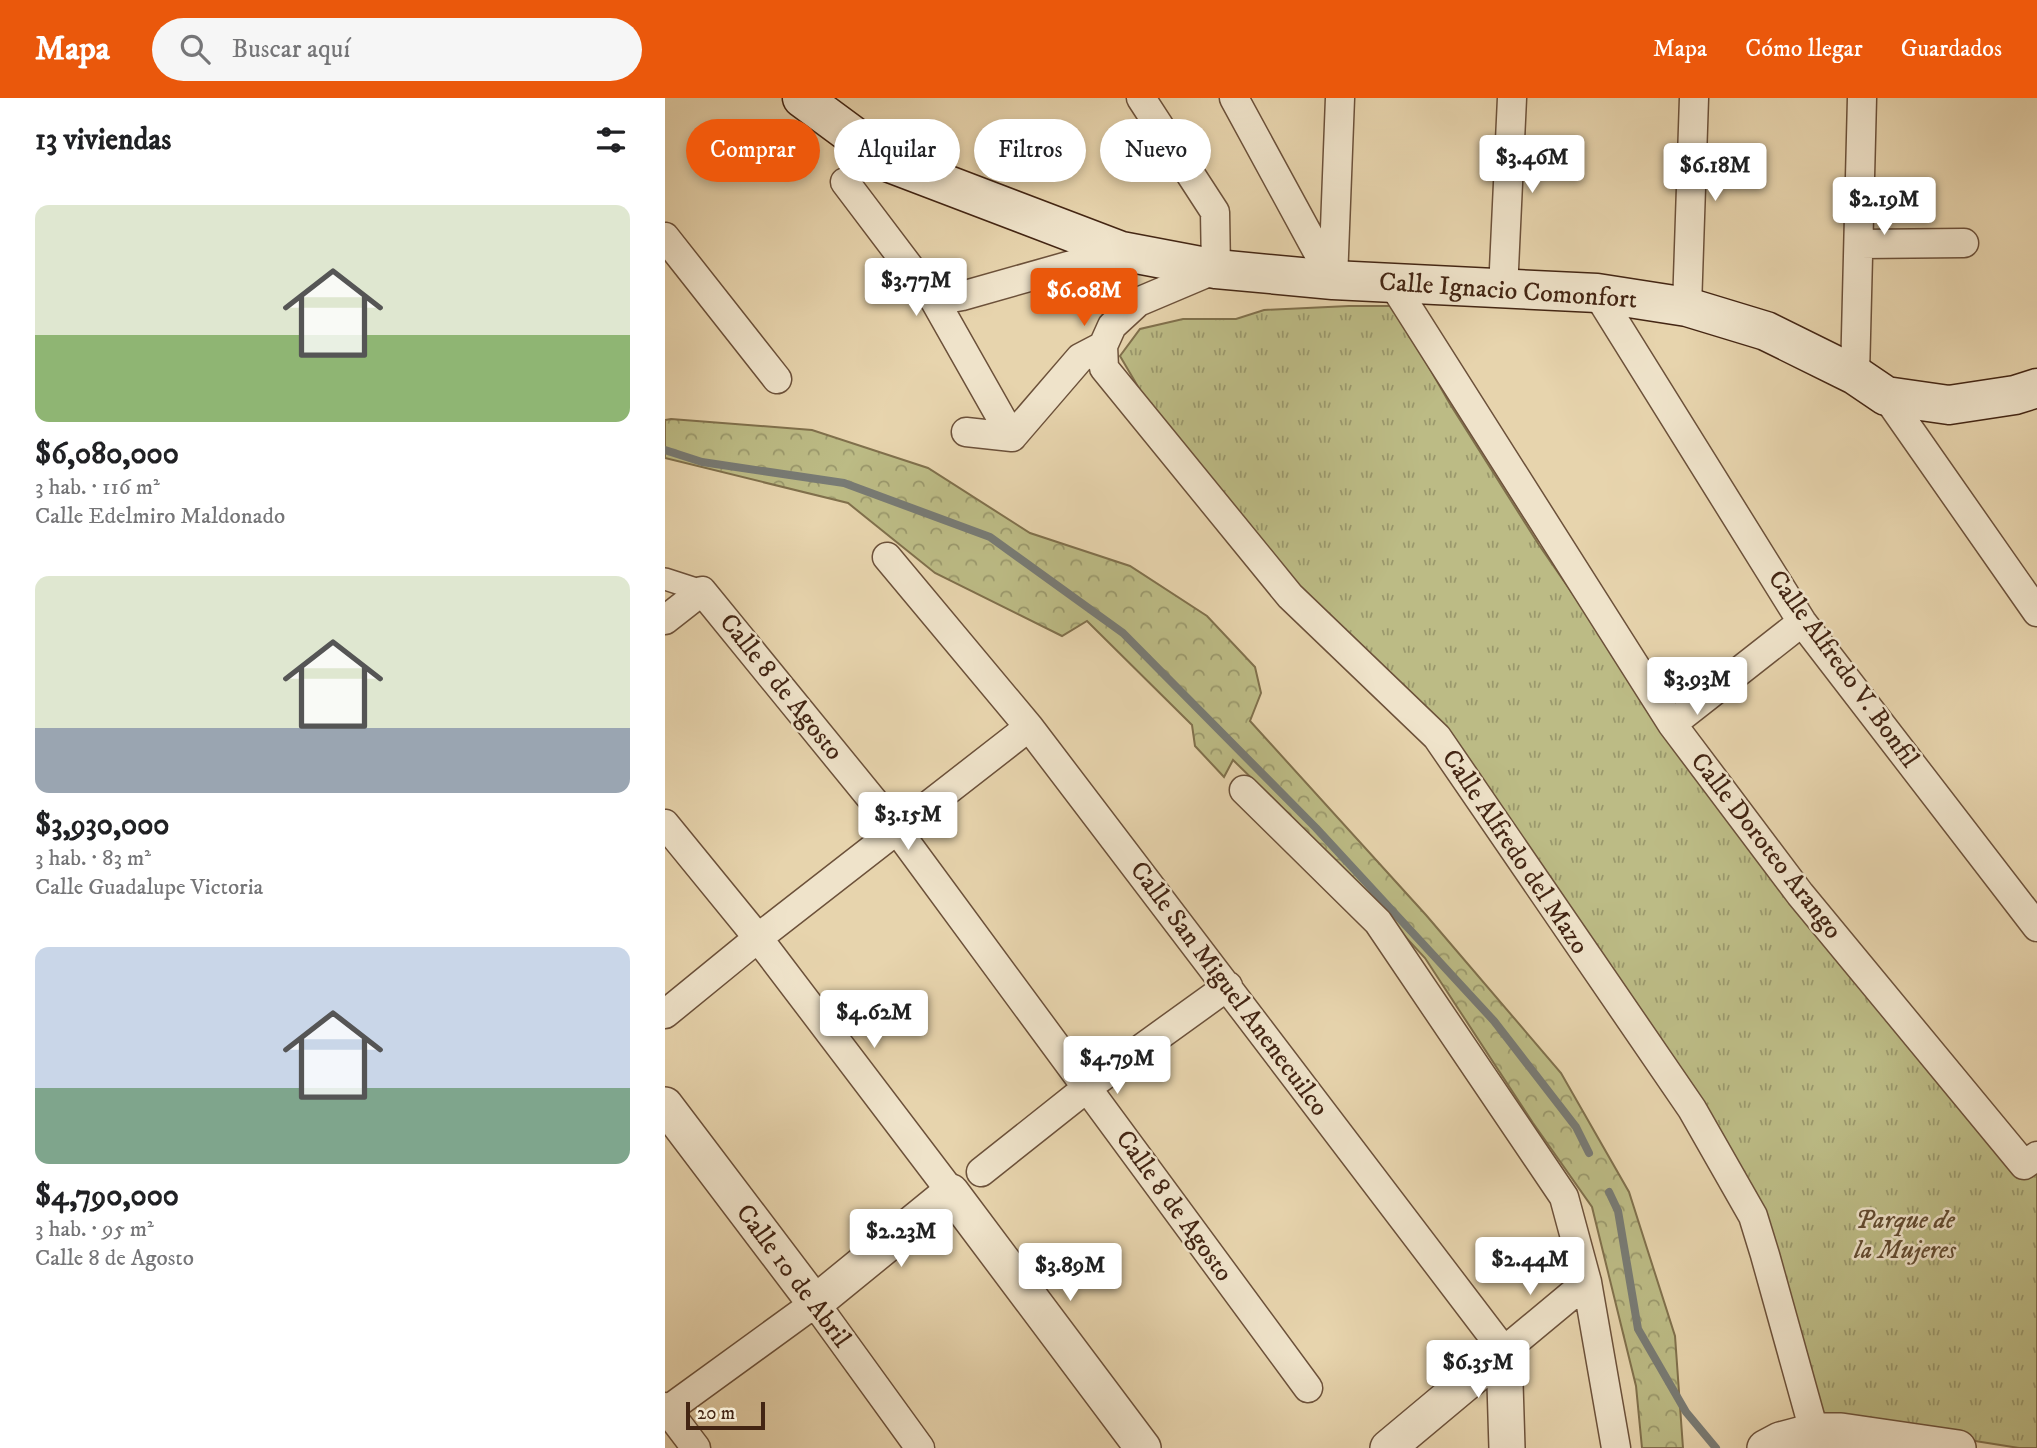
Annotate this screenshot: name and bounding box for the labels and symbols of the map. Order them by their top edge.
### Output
pin: $3.46M [1475,136,1589,195]
pin: $6.18M [1658,144,1772,203]
pin: $2.19M [1827,178,1941,237]
pin: $3.77M [859,258,973,318]
street label: Calle Ignacio Comonfort [1378,266,1638,316]
pin: $6.08M [1027,268,1141,328]
street label: Calle Alfredo V. Bonfil [1760,564,1926,775]
street label: Calle 8 de Agosto [712,607,850,767]
pin: $3.93M [1640,658,1754,717]
street label: Calle Alfredo del Mazo [1434,743,1596,961]
street label: Calle Doroteo Arango [1683,746,1849,946]
pin: $3.15M [851,792,965,852]
street label: Calle San Miguel Anenecuilco [1122,855,1336,1123]
pin: $4.62M [817,990,931,1050]
pin: $4.79M [1060,1037,1174,1096]
street label: Calle 8 de Agosto [1108,1124,1240,1288]
street label: Calle 10 de Abril [728,1198,858,1355]
park label: Parque de la Mujeres [1853,1204,1957,1267]
pin: $2.23M [844,1210,958,1269]
pin: $2.44M [1473,1238,1587,1297]
pin: $3.89M [1013,1244,1127,1303]
pin: $6.35M [1421,1340,1535,1400]
scale bar [686,1399,765,1431]

